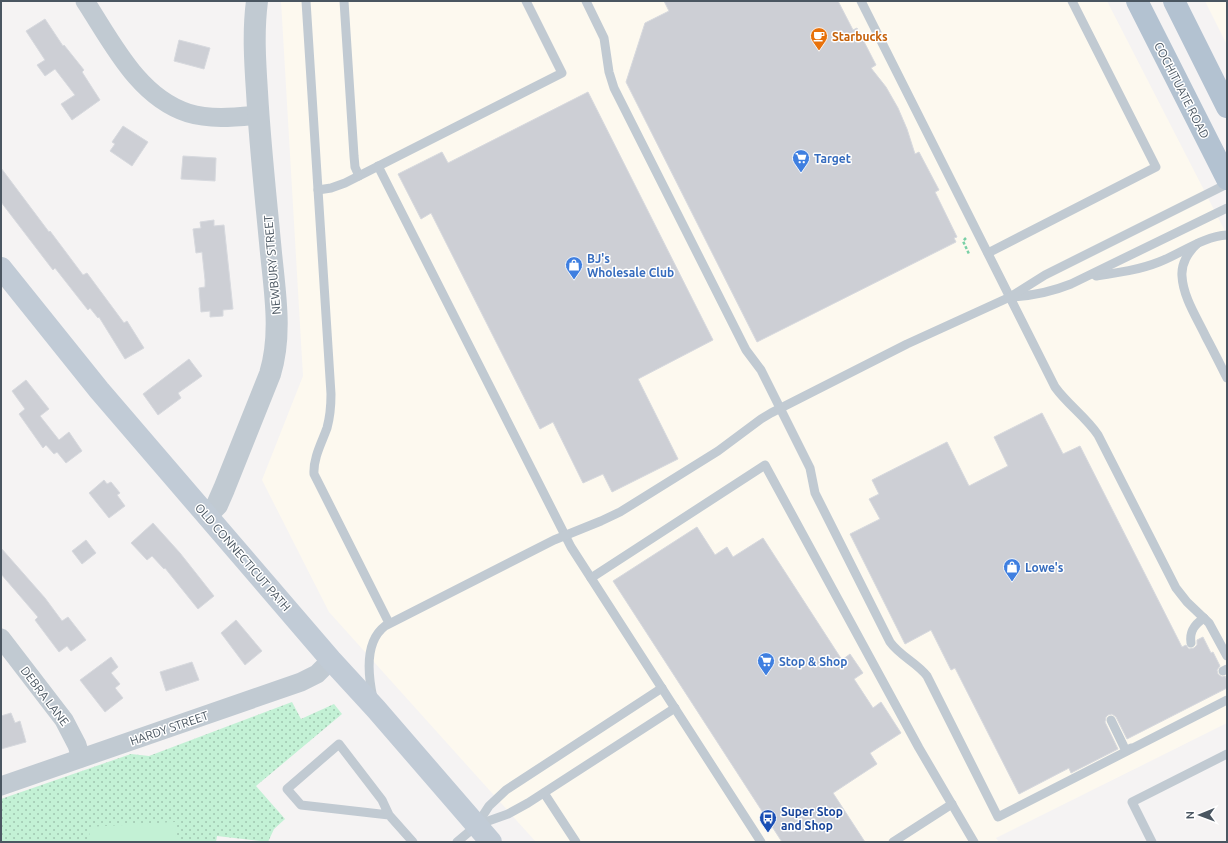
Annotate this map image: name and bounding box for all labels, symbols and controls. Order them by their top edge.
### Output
cafe icon: Starbucks [809,26,829,51]
place label: Starbucks [832,30,888,43]
street label: COCHITUATE ROAD [1152,40,1212,140]
supermarket icon: Target [791,148,811,173]
place label: Target [814,152,851,165]
street label: NEWBURY STREET [261,214,283,315]
place label: BJ's Wholesale Club [587,252,674,279]
shop icon: BJ's Wholesale Club [564,255,584,280]
street label: OLD CONNECTICUT PATH [193,501,293,613]
shop icon: Lowe's [1002,557,1022,582]
place label: Lowe's [1025,561,1064,574]
supermarket icon: Stop & Shop [756,651,776,676]
place label: Stop & Shop [779,655,847,668]
street label: DEBRA LANE [19,664,72,728]
street label: HARDY STREET [128,708,210,747]
north arrow [1180,795,1220,835]
place label: Super Stop and Shop [781,805,843,832]
bus stop icon: Super Stop and Shop [758,808,778,833]
text: N [1184,811,1196,819]

